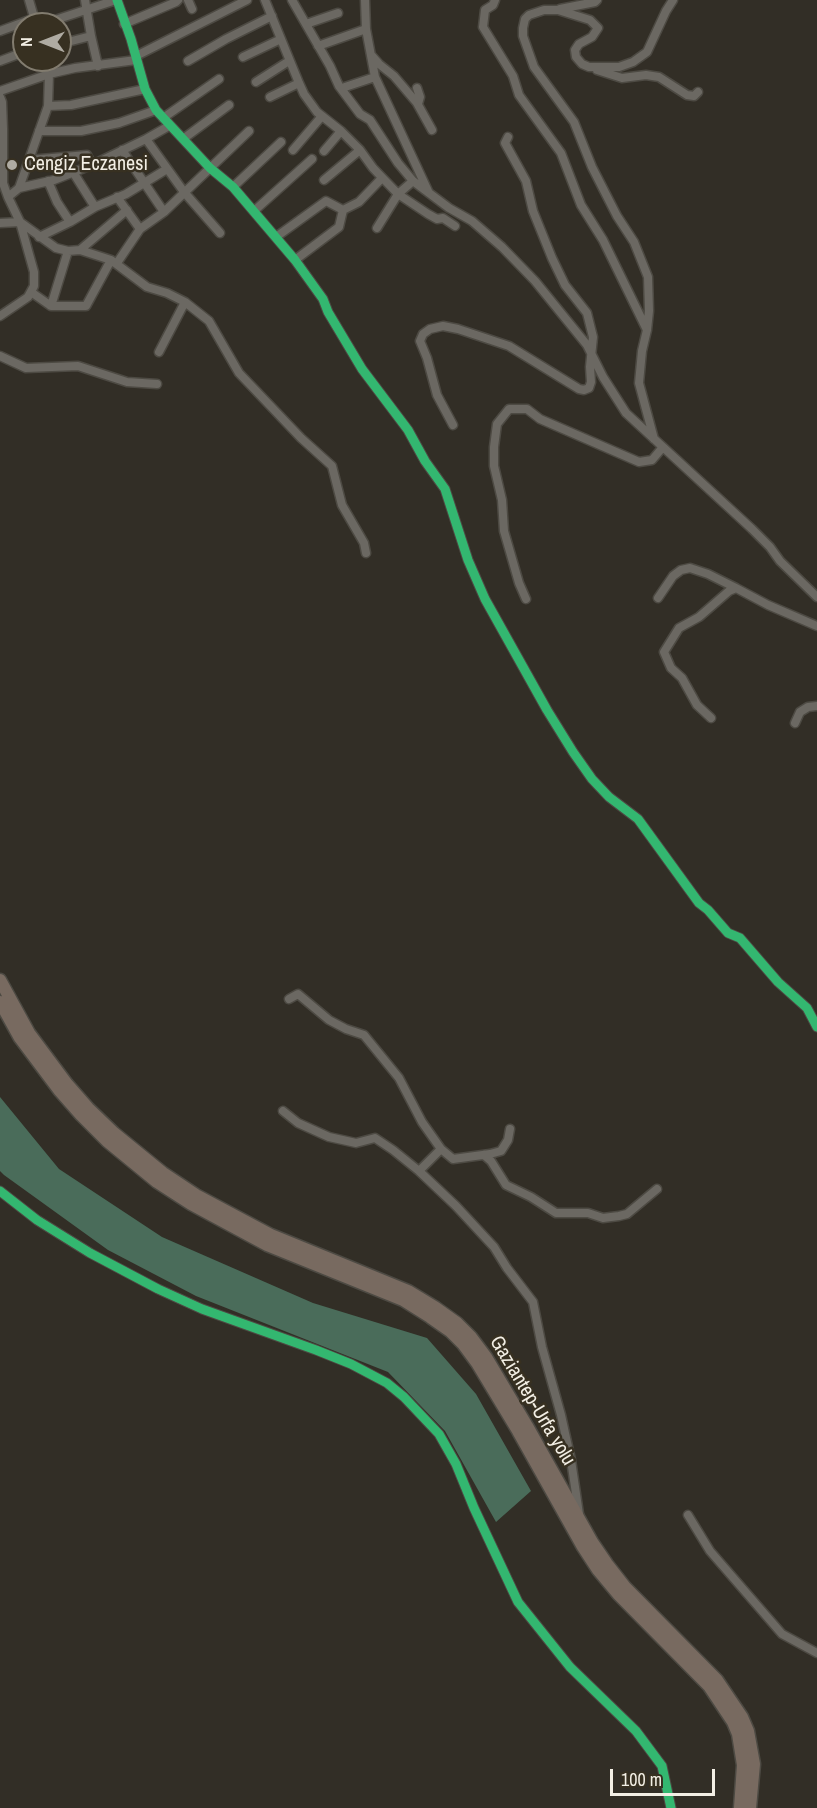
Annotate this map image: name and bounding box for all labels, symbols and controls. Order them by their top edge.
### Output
north arrow [12,12,72,72]
text: N [15,37,37,47]
place label: Cengiz Eczanesi [24,153,148,177]
marker: Cengiz Eczanesi [5,158,19,172]
street label: Gaziantep-Urfa yolu [484,1332,580,1470]
scale bar [613,1757,718,1795]
text: 100 m [621,1767,662,1792]

